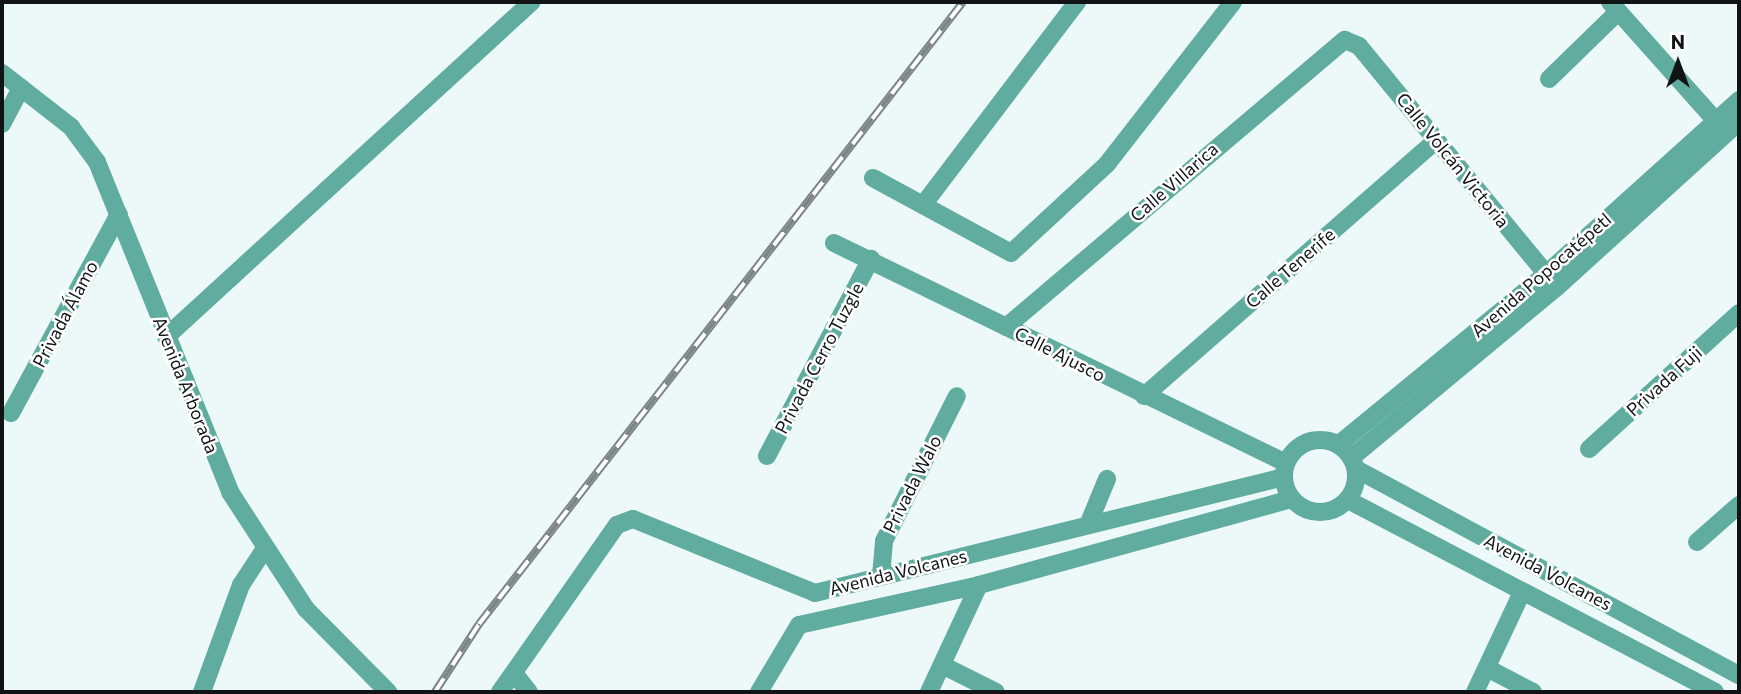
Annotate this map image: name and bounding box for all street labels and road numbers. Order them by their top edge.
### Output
street label: Calle Volcán Victoria [1392,88,1514,232]
street label: Calle Villarica [1126,138,1222,226]
street label: Avenida Popocatépetl [1467,208,1615,342]
street label: Calle Tenerife [1241,223,1339,313]
street label: Privada Álamo [28,257,102,371]
street label: Privada Cerro Tuzgle [770,279,868,437]
street label: Avenida Arborada [149,313,223,457]
street label: Calle Ajusco [1011,322,1109,386]
street label: Privada Fuji [1622,341,1706,421]
street label: Privada Walo [878,431,946,537]
street label: Avenida Volcanes [1481,529,1615,615]
street label: Avenida Volcanes [827,544,969,600]

